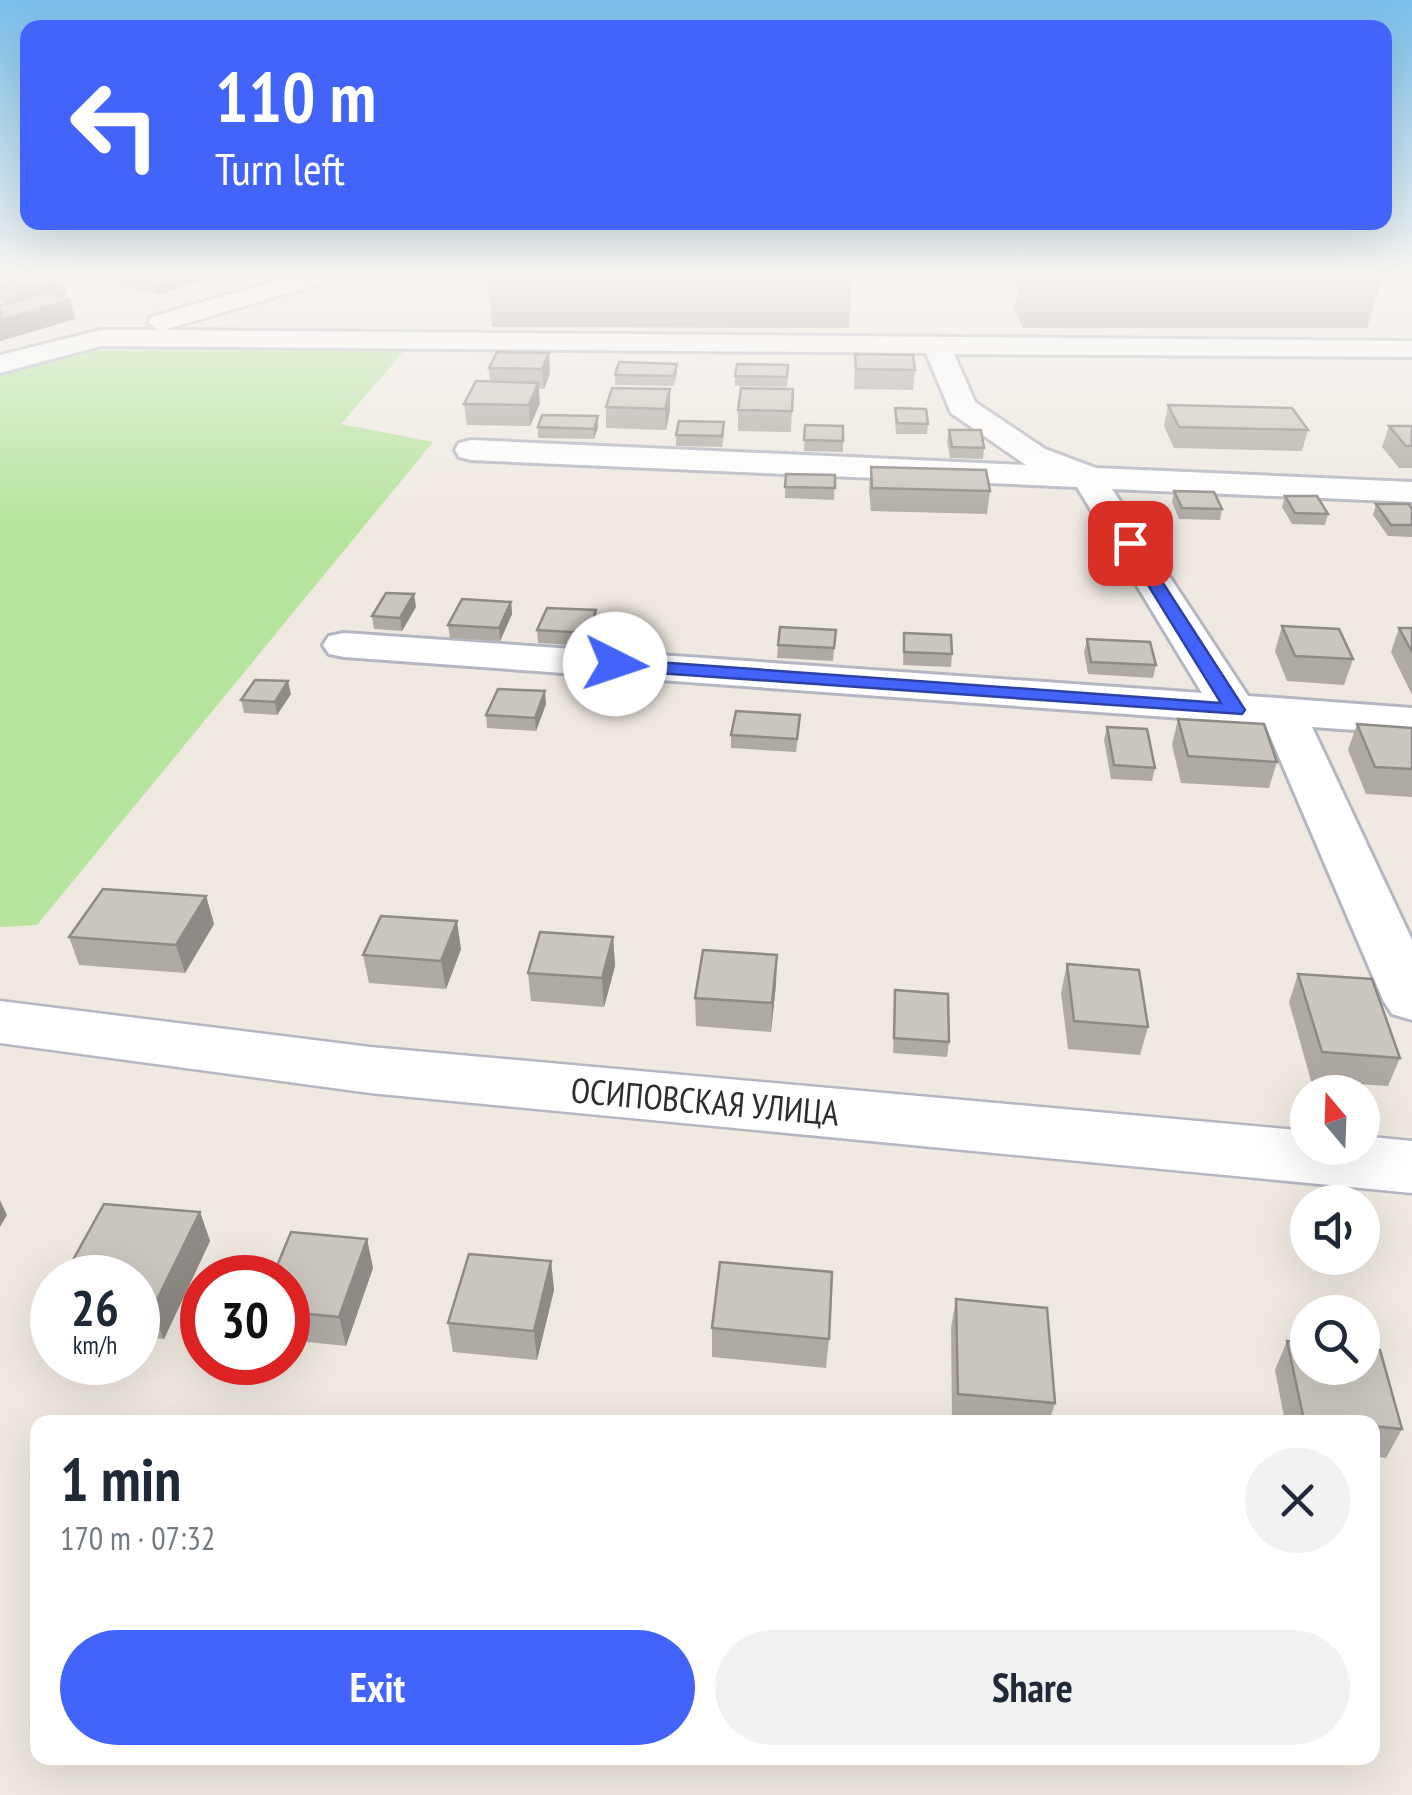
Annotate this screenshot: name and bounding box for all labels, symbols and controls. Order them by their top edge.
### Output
text: 110 m [215,51,376,141]
icon: left [50,60,180,190]
text: Turn left [215,139,345,197]
pin [1088,501,1173,586]
icon: arrive [1103,516,1158,571]
position arrow [563,612,667,716]
street label: ОСИПОВСКАЯ УЛИЦА [569,1066,841,1136]
north arrow [1290,1075,1380,1165]
map controls [1290,1075,1380,1385]
button: sound [1290,1185,1380,1275]
speed limit sign: 30 [180,1255,310,1385]
text: 26 [71,1275,119,1340]
button: search [1290,1295,1380,1385]
text: km/h [73,1329,117,1361]
text: 1 min [60,1440,181,1518]
button: close [1245,1448,1350,1553]
text: 170 m · 07:32 [60,1517,215,1559]
button: Exit [60,1630,695,1745]
button: Share [715,1630,1350,1745]

